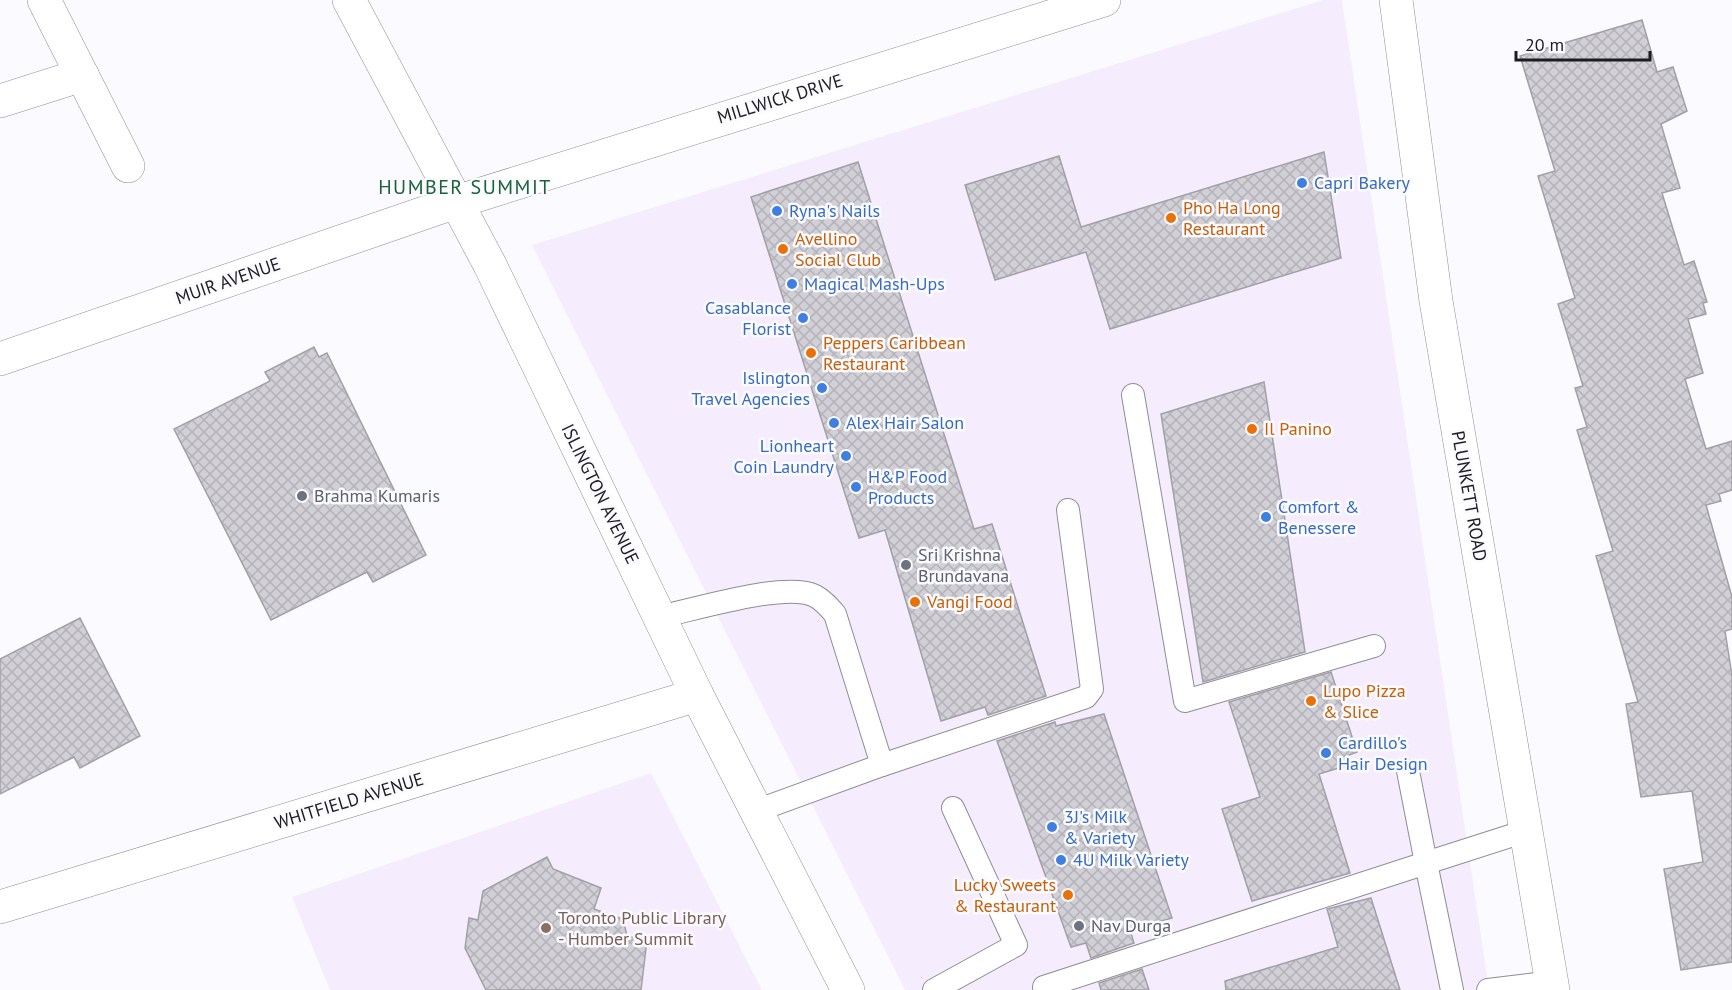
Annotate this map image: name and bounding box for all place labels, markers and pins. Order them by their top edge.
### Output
place label: Capri Bakery [1314,171,1410,194]
marker: Capri Bakery [1295,176,1309,190]
place label: Pho Ha Long Restaurant [1183,196,1281,240]
place label: Ryna's Nails [789,199,880,222]
marker: Ryna's Nails [770,204,784,218]
marker: Pho Ha Long Restaurant [1164,211,1178,225]
place label: Avellino Social Club [795,227,881,271]
marker: Avellino Social Club [776,242,790,256]
place label: Magical Mash-Ups [804,272,945,295]
marker: Magical Mash-Ups [785,277,799,291]
place label: Casablance Florist [705,296,791,340]
marker: Casablance Florist [796,311,810,325]
place label: Peppers Caribbean Restaurant [823,331,966,375]
marker: Peppers Caribbean Restaurant [804,346,818,360]
place label: Islington Travel Agencies [691,366,810,410]
marker: Islington Travel Agencies [815,381,829,395]
place label: Alex Hair Salon [846,411,964,434]
marker: Alex Hair Salon [827,416,841,430]
place label: Il Panino [1264,417,1332,440]
marker: Il Panino [1245,422,1259,436]
place label: Lionheart Coin Laundry [734,434,835,478]
marker: Lionheart Coin Laundry [839,449,853,463]
place label: H&P Food Products [868,465,947,509]
marker: H&P Food Products [849,480,863,494]
place label: Brahma Kumaris [314,484,440,507]
marker: Brahma Kumaris [295,489,309,503]
place label: Comfort & Benessere [1278,495,1359,539]
marker: Comfort & Benessere [1259,510,1273,524]
place label: Sri Krishna Brundavana [918,543,1009,587]
marker: Sri Krishna Brundavana [899,558,913,572]
place label: Vangi Food [926,590,1013,613]
marker: Vangi Food [908,595,922,609]
place label: Lupo Pizza & Slice [1323,679,1406,723]
marker: Lupo Pizza & Slice [1304,694,1318,708]
place label: Cardillo's Hair Design [1338,731,1428,775]
marker: Cardillo's Hair Design [1319,746,1333,760]
place label: 3J's Milk & Variety [1064,805,1136,849]
marker: 3J's Milk & Variety [1045,820,1059,834]
place label: 4U Milk Variety [1073,848,1189,871]
marker: 4U Milk Variety [1054,853,1068,867]
place label: Lucky Sweets & Restaurant [954,873,1056,917]
marker: Lucky Sweets & Restaurant [1061,888,1075,902]
place label: Toronto Public Library - Humber Summit [558,906,727,950]
place label: Nav Durga [1091,914,1171,937]
marker: Nav Durga [1072,919,1086,933]
marker: Toronto Public Library - Humber Summit [539,921,553,935]

